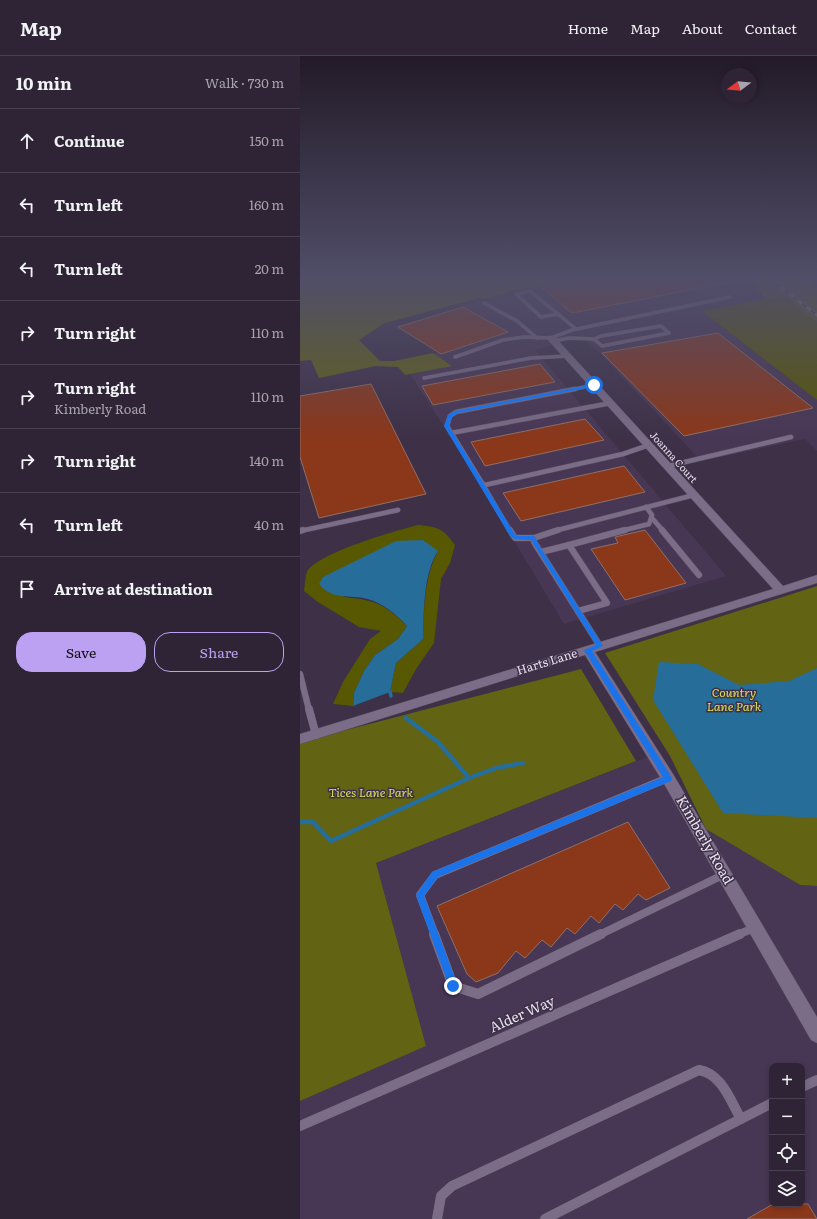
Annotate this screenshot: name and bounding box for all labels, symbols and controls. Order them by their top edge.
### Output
text: Map [20,14,62,42]
text: Home [568,18,608,38]
text: Map [630,18,660,38]
text: About [682,18,723,38]
text: Contact [745,18,797,38]
north arrow [721,68,757,104]
text: 10 min [16,70,72,95]
text: Walk · 730 m [205,73,284,92]
text: Continue [54,129,124,152]
icon: ahead [16,130,38,152]
text: 150 m [249,131,284,150]
text: Turn left [54,193,123,216]
icon: left [16,194,38,216]
text: 160 m [249,195,284,214]
text: Turn left [54,257,123,280]
icon: left [16,258,38,280]
text: 20 m [255,259,284,278]
text: Turn right [54,321,136,344]
icon: right [16,322,38,344]
text: 110 m [251,323,284,342]
text: Turn right [54,376,136,399]
route start [585,376,603,394]
icon: right [16,386,38,408]
text: 110 m [251,387,284,406]
text: Kimberly Road [54,399,146,418]
street label: Joanna Court [647,428,702,486]
text: Turn right [54,449,136,472]
icon: right [16,450,38,472]
text: 140 m [249,451,284,470]
text: Turn left [54,513,123,536]
icon: left [16,514,38,536]
text: 40 m [254,515,284,534]
text: Arrive at destination [54,577,213,600]
icon: arrive [16,578,38,600]
button: Save [16,632,146,672]
button: Share [154,632,284,672]
street label: Harts Lane [514,643,579,679]
park label: Country Lane Park [707,683,762,715]
park label: Tices Lane Park [329,783,414,801]
street label: Kimberly Road [672,791,740,888]
route end [444,977,462,995]
street label: Alder Way [486,989,558,1036]
map controls [769,1063,805,1207]
button: + [769,1063,805,1099]
button: − [769,1099,805,1135]
button: locate [769,1135,805,1171]
button: layers [769,1171,805,1207]

